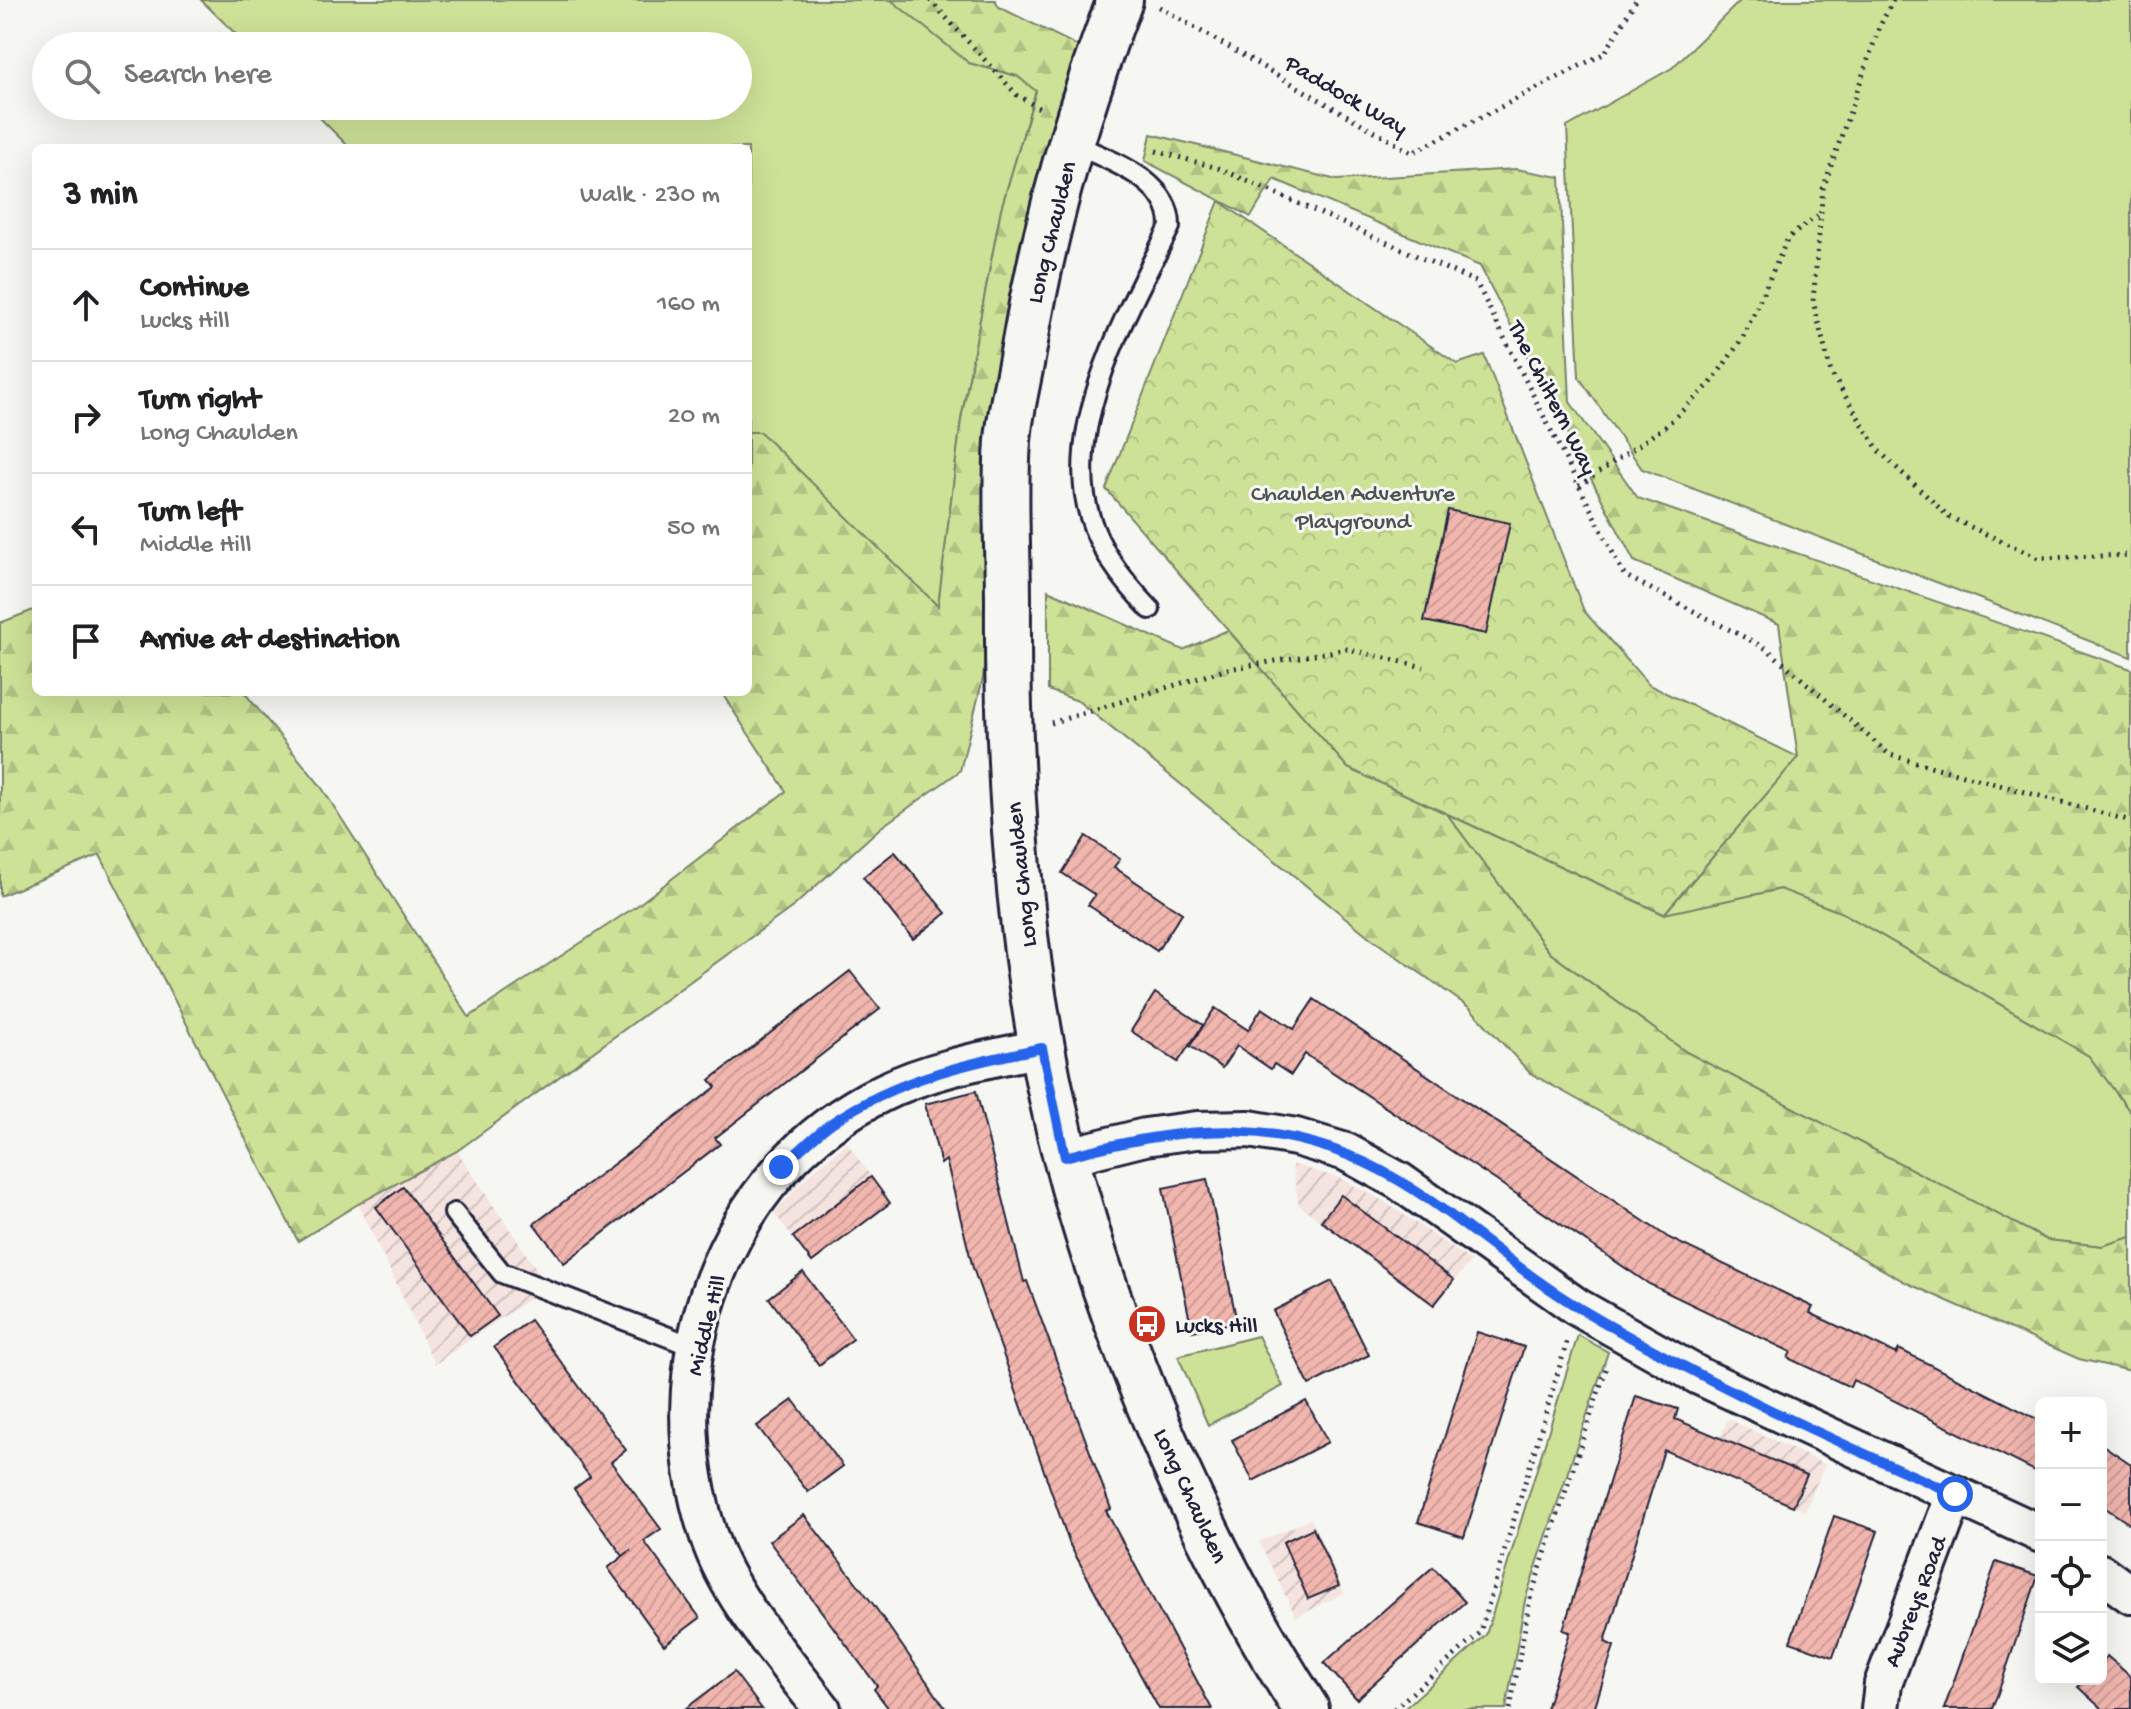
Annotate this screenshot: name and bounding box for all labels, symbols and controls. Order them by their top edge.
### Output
search box [32,32,752,120]
street label: Paddock Way [1278,50,1412,144]
icon: search [60,54,104,98]
text: Search here [124,59,272,94]
street label: Long Chaulden [1022,158,1085,307]
text: 3 min [64,176,137,216]
text: Walk · 230 m [580,181,720,212]
text: Continue [140,272,249,307]
icon: ahead [64,283,108,327]
text: 160 m [657,290,720,321]
text: Lucks Hill [140,307,230,338]
street label: The Chiltern Way [1498,315,1602,481]
text: Turn right [140,384,260,419]
icon: right [64,395,108,439]
text: 20 m [668,402,720,433]
text: Long Chaulden [140,419,298,450]
park label: Chaulden Adventure Playground [1251,481,1456,538]
text: Turn left [140,496,241,531]
icon: left [64,507,108,551]
text: 50 m [667,514,720,545]
text: Middle Hill [140,531,251,562]
icon: arrive [64,619,108,663]
text: Arrive at destination [140,624,400,659]
street label: Long Chaulden [1001,800,1046,949]
route end [763,1149,799,1185]
street label: Middle Hill [682,1272,735,1379]
bus stop icon: Lucks Hill [1126,1303,1168,1345]
place label: Lucks Hill [1175,1313,1258,1342]
map controls [2035,1397,2107,1685]
button: + [2035,1397,2107,1469]
street label: Long Chaulden [1145,1424,1233,1569]
button: − [2035,1469,2107,1541]
route start [1937,1476,1973,1512]
street label: Aubreys Road [1879,1531,1956,1672]
button: locate [2035,1541,2107,1613]
button: layers [2035,1613,2107,1685]

